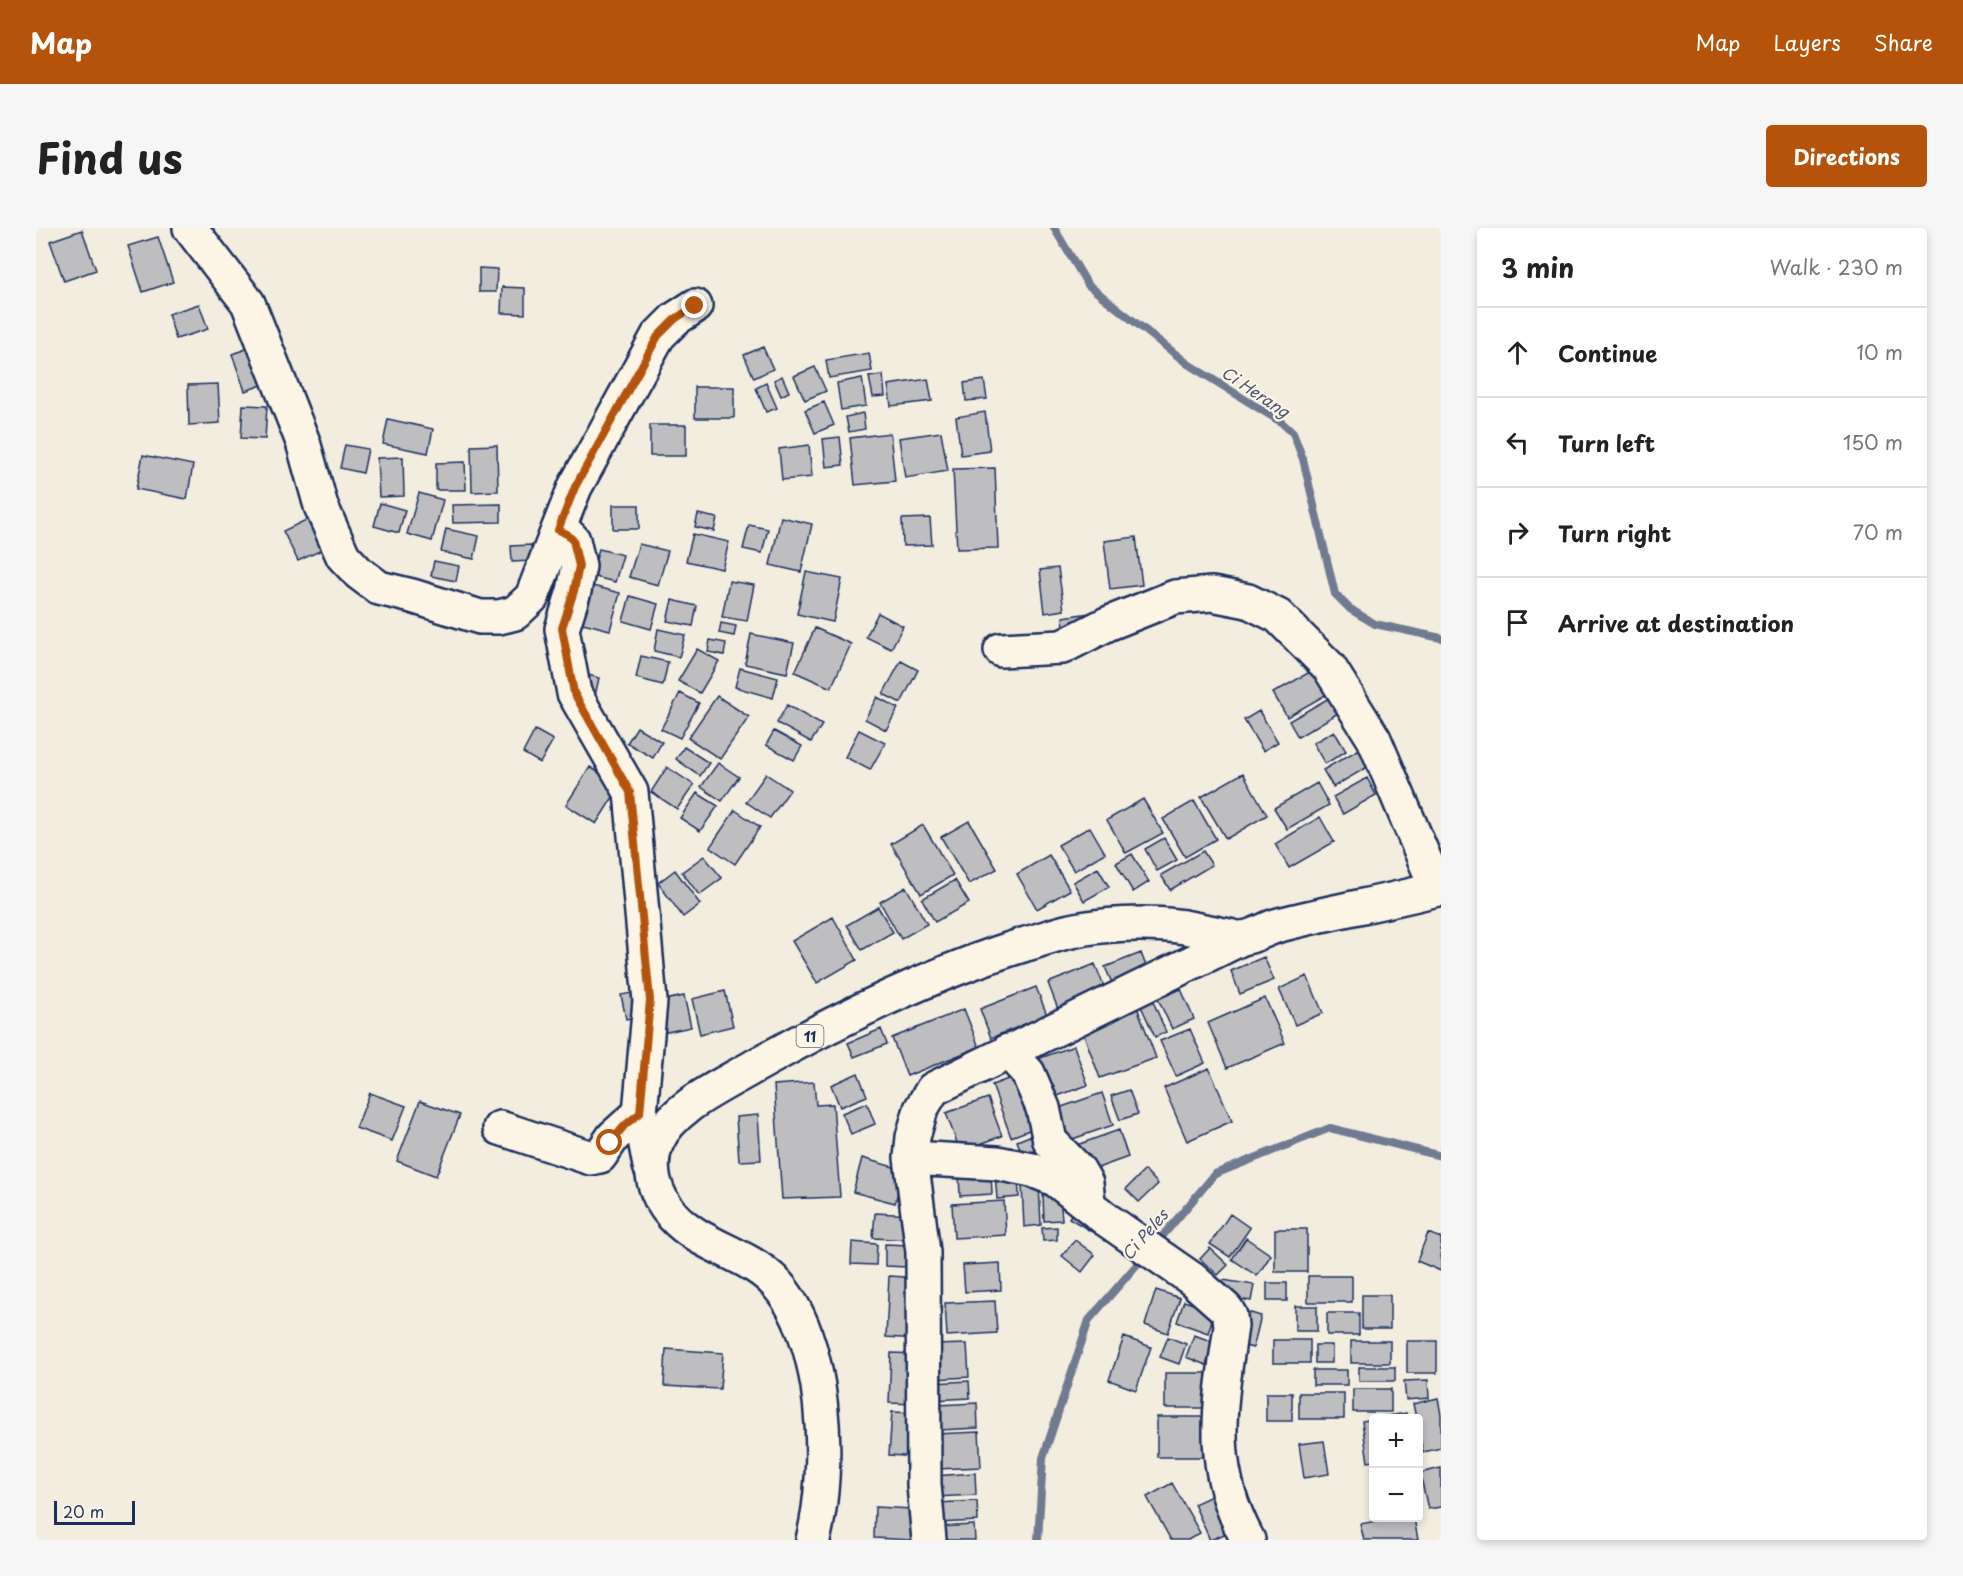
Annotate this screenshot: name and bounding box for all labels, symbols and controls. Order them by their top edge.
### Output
text: Map [30,21,92,64]
text: Map [1696,26,1740,58]
text: Layers [1773,26,1841,58]
text: Share [1874,26,1933,58]
text: Find us [36,125,183,188]
button: Directions [1766,125,1927,187]
text: 3 min [1501,248,1574,287]
text: Walk · 230 m [1770,252,1903,282]
route end [681,292,707,318]
icon: ahead [1501,336,1534,369]
text: Continue [1558,336,1657,369]
text: 10 m [1856,337,1903,367]
water label: Ci Herang [1217,359,1296,424]
icon: left [1501,426,1534,459]
text: Turn left [1558,426,1655,459]
text: 150 m [1843,427,1903,457]
icon: right [1501,516,1534,549]
text: Turn right [1558,516,1671,549]
text: 70 m [1853,517,1903,547]
icon: arrive [1501,606,1534,639]
text: Arrive at destination [1558,606,1794,639]
road number: 11 [796,1025,824,1047]
route start [596,1129,622,1155]
water label: Ci Peles [1115,1202,1174,1265]
map controls [1369,1414,1423,1522]
button: + [1369,1414,1423,1468]
button: − [1369,1468,1423,1522]
scale bar [54,1498,135,1526]
text: 20 m [63,1499,104,1523]

